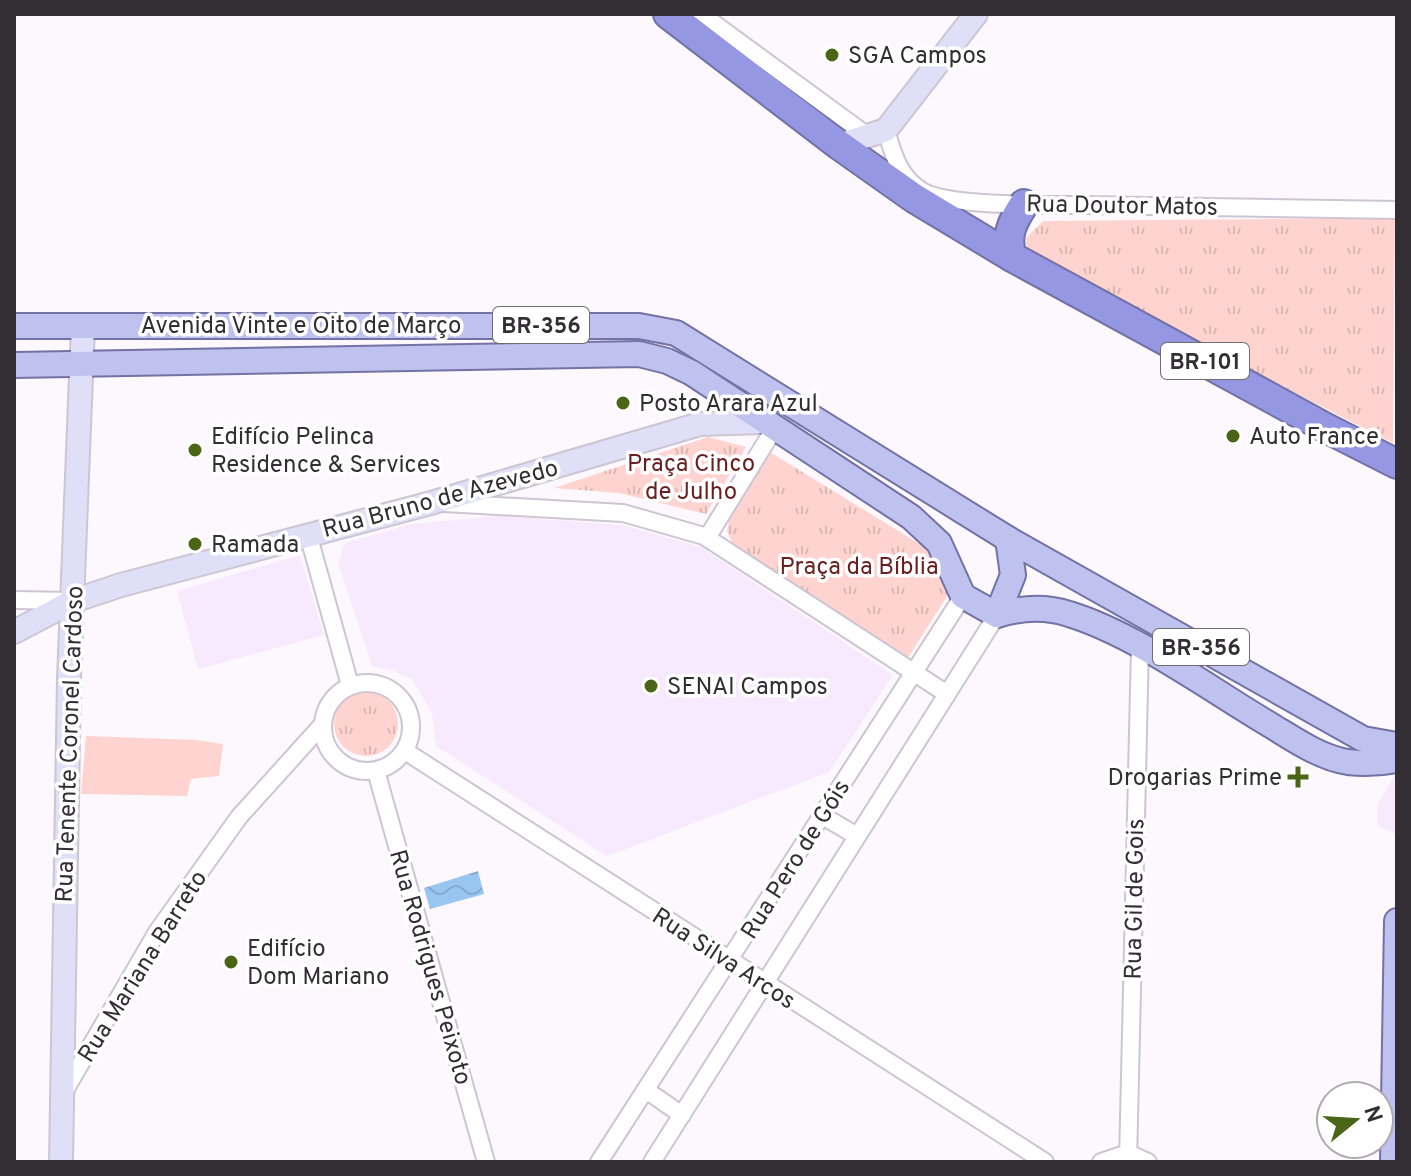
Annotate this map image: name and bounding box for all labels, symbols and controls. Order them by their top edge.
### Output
place label: SGA Campos [848,42,987,72]
marker: SGA Campos [823,46,841,64]
street label: Rua Doutor Matos [1026,190,1218,224]
road number: BR-356 [493,307,589,343]
street label: Avenida Vinte e Oito de Março [140,312,462,342]
road number: BR-101 [1161,343,1249,379]
place label: Posto Arara Azul [639,390,818,420]
marker: Posto Arara Azul [614,394,632,412]
place label: Edifício Pelinca Residence & Services [211,423,441,481]
place label: Auto France [1249,423,1379,453]
marker: Auto France [1224,427,1242,445]
marker: Edifício Pelinca Residence & Services [186,441,204,459]
park label: Praça Cinco de Julho [627,450,755,508]
street label: Rua Bruno de Azevedo [319,454,562,546]
place label: Ramada [211,531,299,561]
marker: Ramada [186,535,204,553]
park label: Praça da Bíblia [779,553,939,583]
street label: Rua Tenente Coronel Cardoso [50,585,92,903]
road number: BR-356 [1153,629,1249,665]
place label: SENAI Campos [667,673,828,703]
marker: SENAI Campos [642,677,660,695]
place label: Drogarias Prime [1108,764,1282,794]
marker: Drogarias Prime [1289,768,1307,786]
street label: Rua Pero de Góis [735,775,858,946]
street label: Rua Gil de Gois [1120,818,1152,980]
street label: Rua Rodrigues Peixoto [381,847,477,1089]
street label: Rua Mariana Barreto [72,865,215,1069]
street label: Rua Silva Arcos [646,902,800,1017]
place label: Edifício Dom Mariano [247,935,389,993]
marker: Edifício Dom Mariano [222,953,240,971]
north arrow [1315,1080,1395,1160]
text: N [1356,1103,1387,1126]

